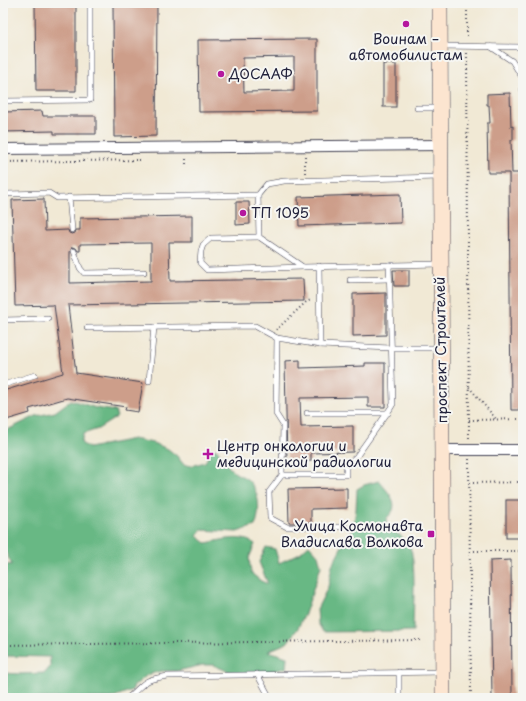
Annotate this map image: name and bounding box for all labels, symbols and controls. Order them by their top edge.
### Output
marker: Воинам – автомобилистам [401,19,411,29]
place label: Воинам – автомобилистам [349,28,463,65]
place label: ДОСААФ [228,63,293,84]
marker: ДОСААФ [216,69,226,79]
place label: ТП 1095 [251,202,309,223]
marker: ТП 1095 [238,208,248,218]
street label: проспект Строителей [429,276,452,424]
place label: Центр онкологии и медицинской радиологии [217,435,392,472]
marker: Центр онкологии и медицинской радиологии [202,448,214,460]
place label: Улица Космонавта Владислава Волкова [281,515,423,552]
marker: Улица Космонавта Владислава Волкова [426,529,436,539]

